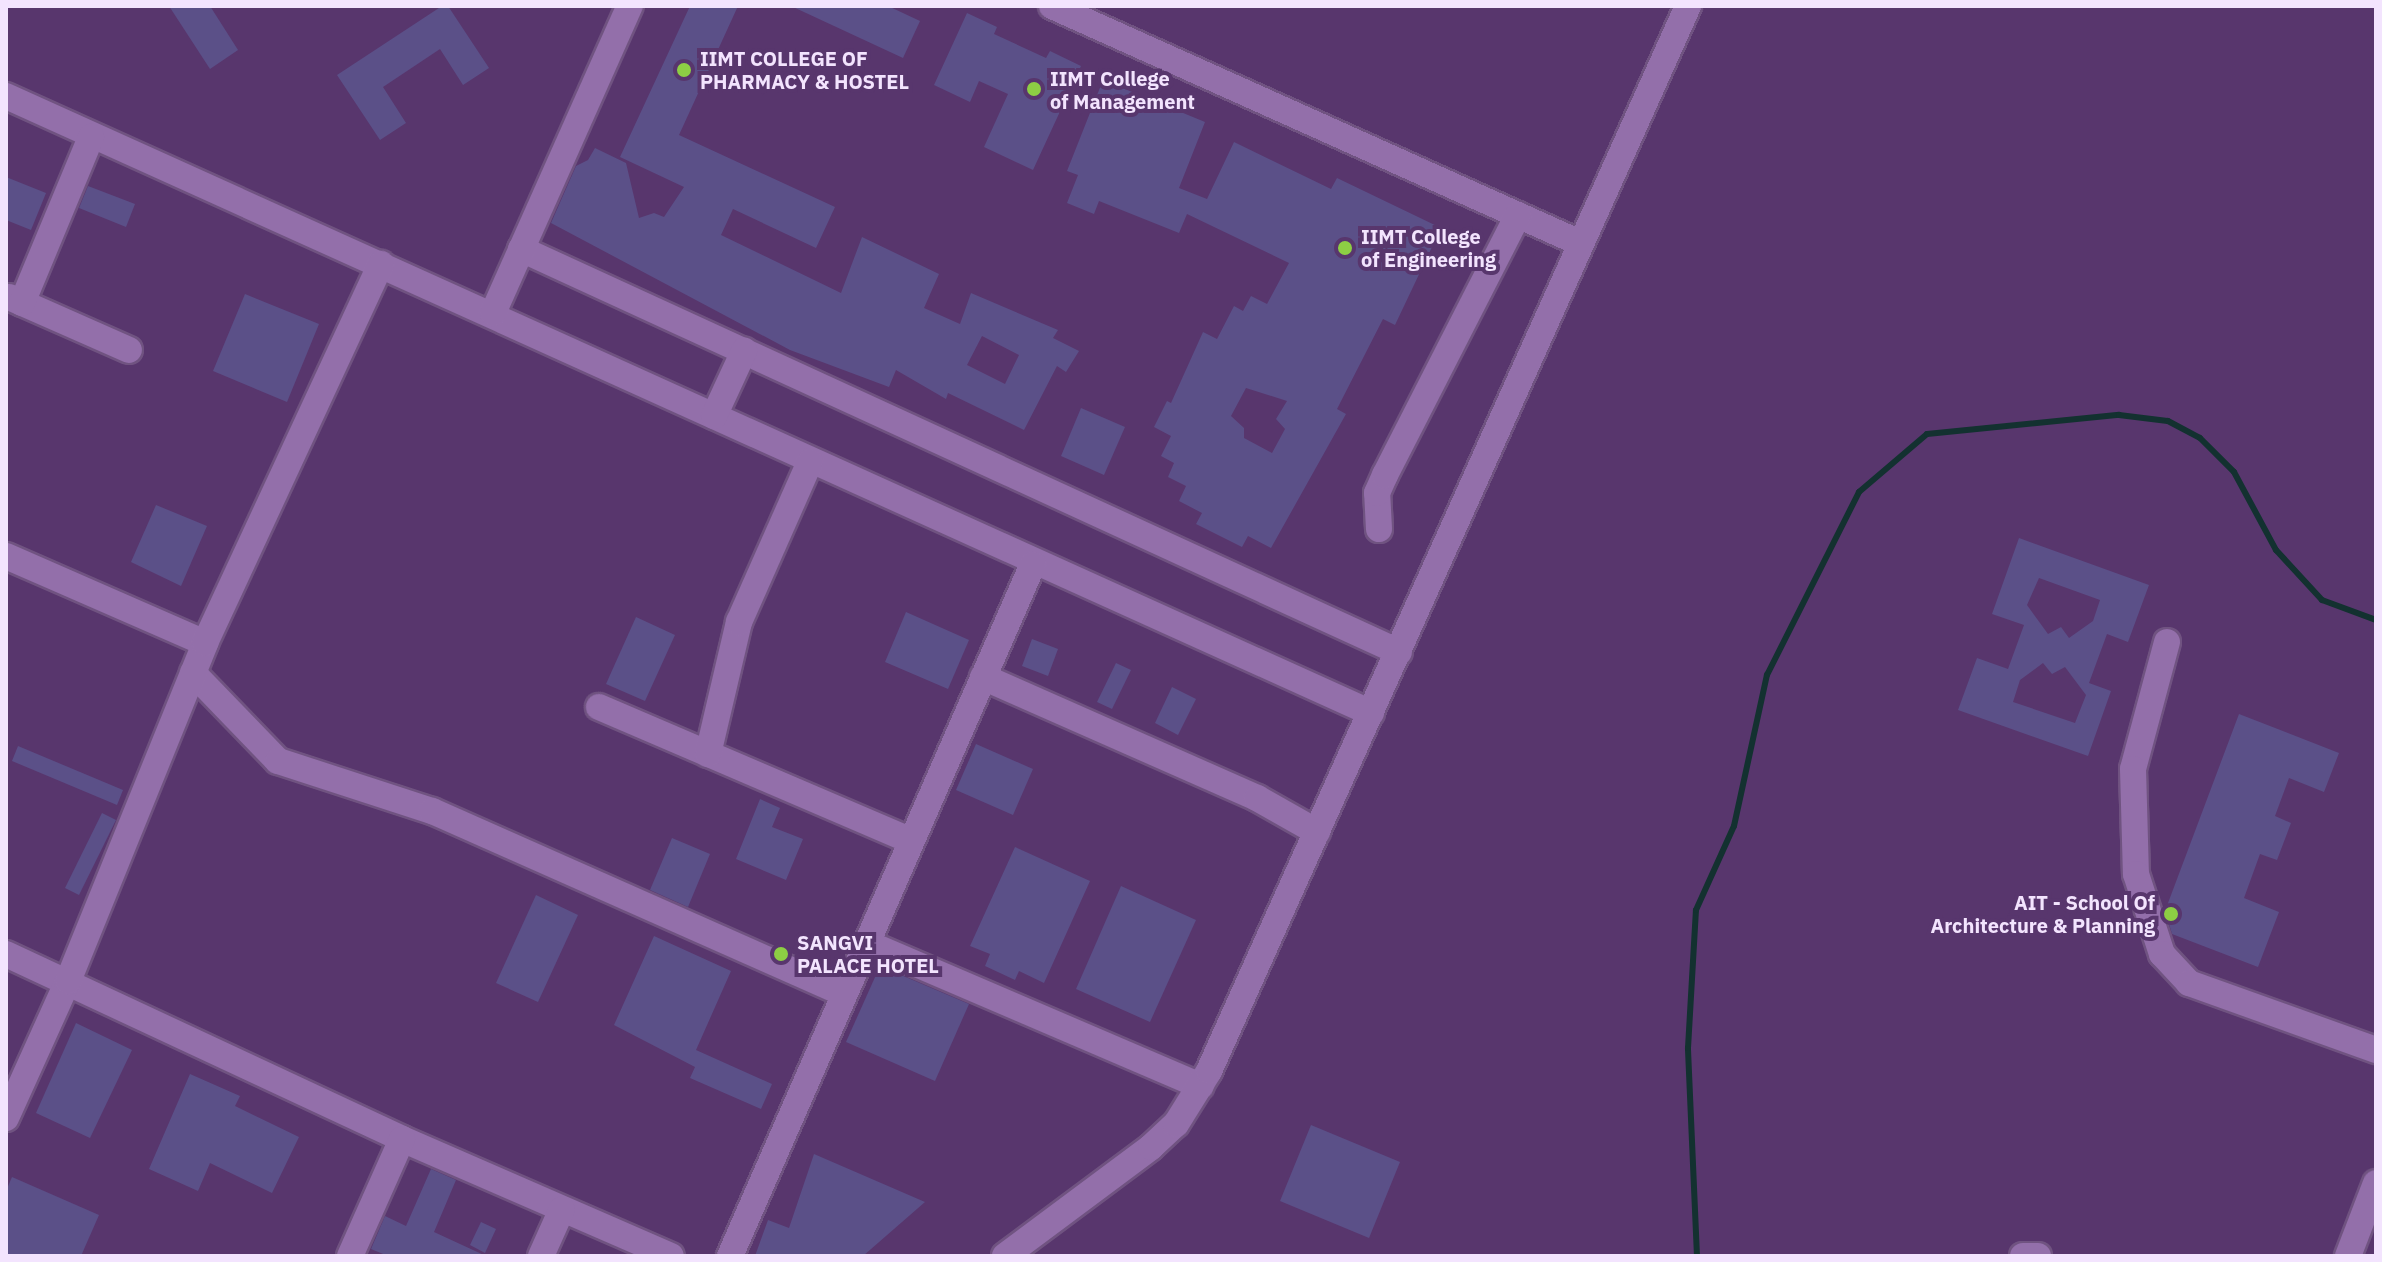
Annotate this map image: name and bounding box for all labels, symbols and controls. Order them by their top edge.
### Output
place label: IIMT COLLEGE OF PHARMACY & HOSTEL [700,46,909,93]
marker: IIMT COLLEGE OF PHARMACY & HOSTEL [675,61,693,79]
place label: IIMT College of Management [1050,66,1195,113]
marker: IIMT College of Management [1025,80,1043,98]
place label: IIMT College of Engineering [1361,224,1496,271]
marker: IIMT College of Engineering [1336,239,1354,257]
place label: AIT - School Of Architecture & Planning [1930,890,2155,937]
marker: AIT - School Of Architecture & Planning [2162,905,2180,923]
place label: SANGVI PALACE HOTEL [797,930,939,977]
marker: SANGVI PALACE HOTEL [772,945,790,963]

